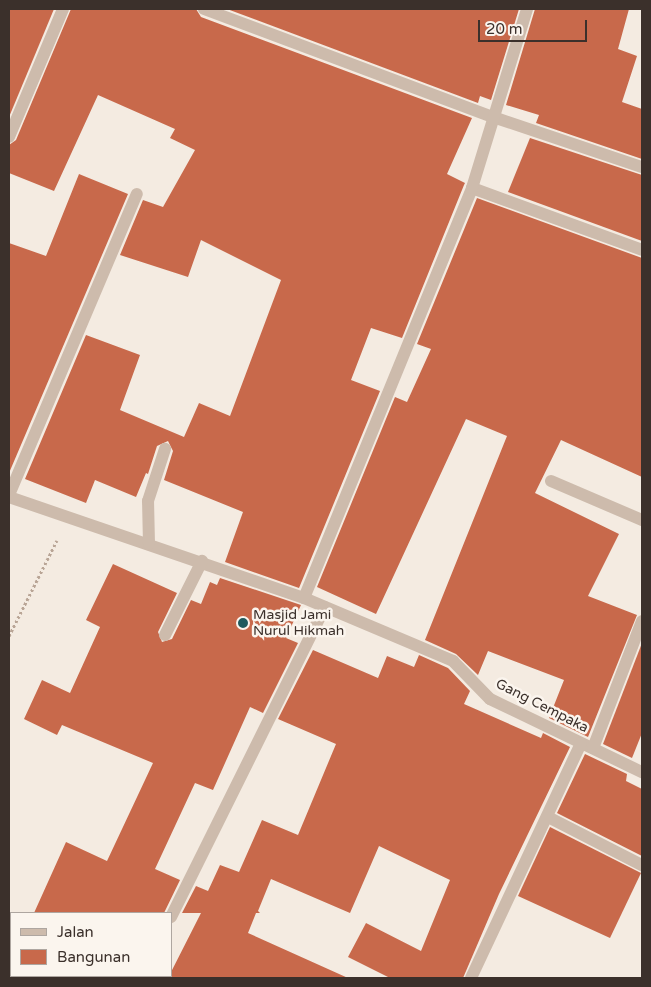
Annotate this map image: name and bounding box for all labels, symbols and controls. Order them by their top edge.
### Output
scale bar [481,10,590,42]
text: 20 m [486,20,523,38]
place label: Masjid Jami Nurul Hikmah [253,607,344,640]
marker: Masjid Jami Nurul Hikmah [237,617,249,629]
street label: Gang Cempaka [493,675,591,737]
legend [10,912,172,977]
text: Jalan [57,923,94,941]
text: Bangunan [57,948,130,966]

